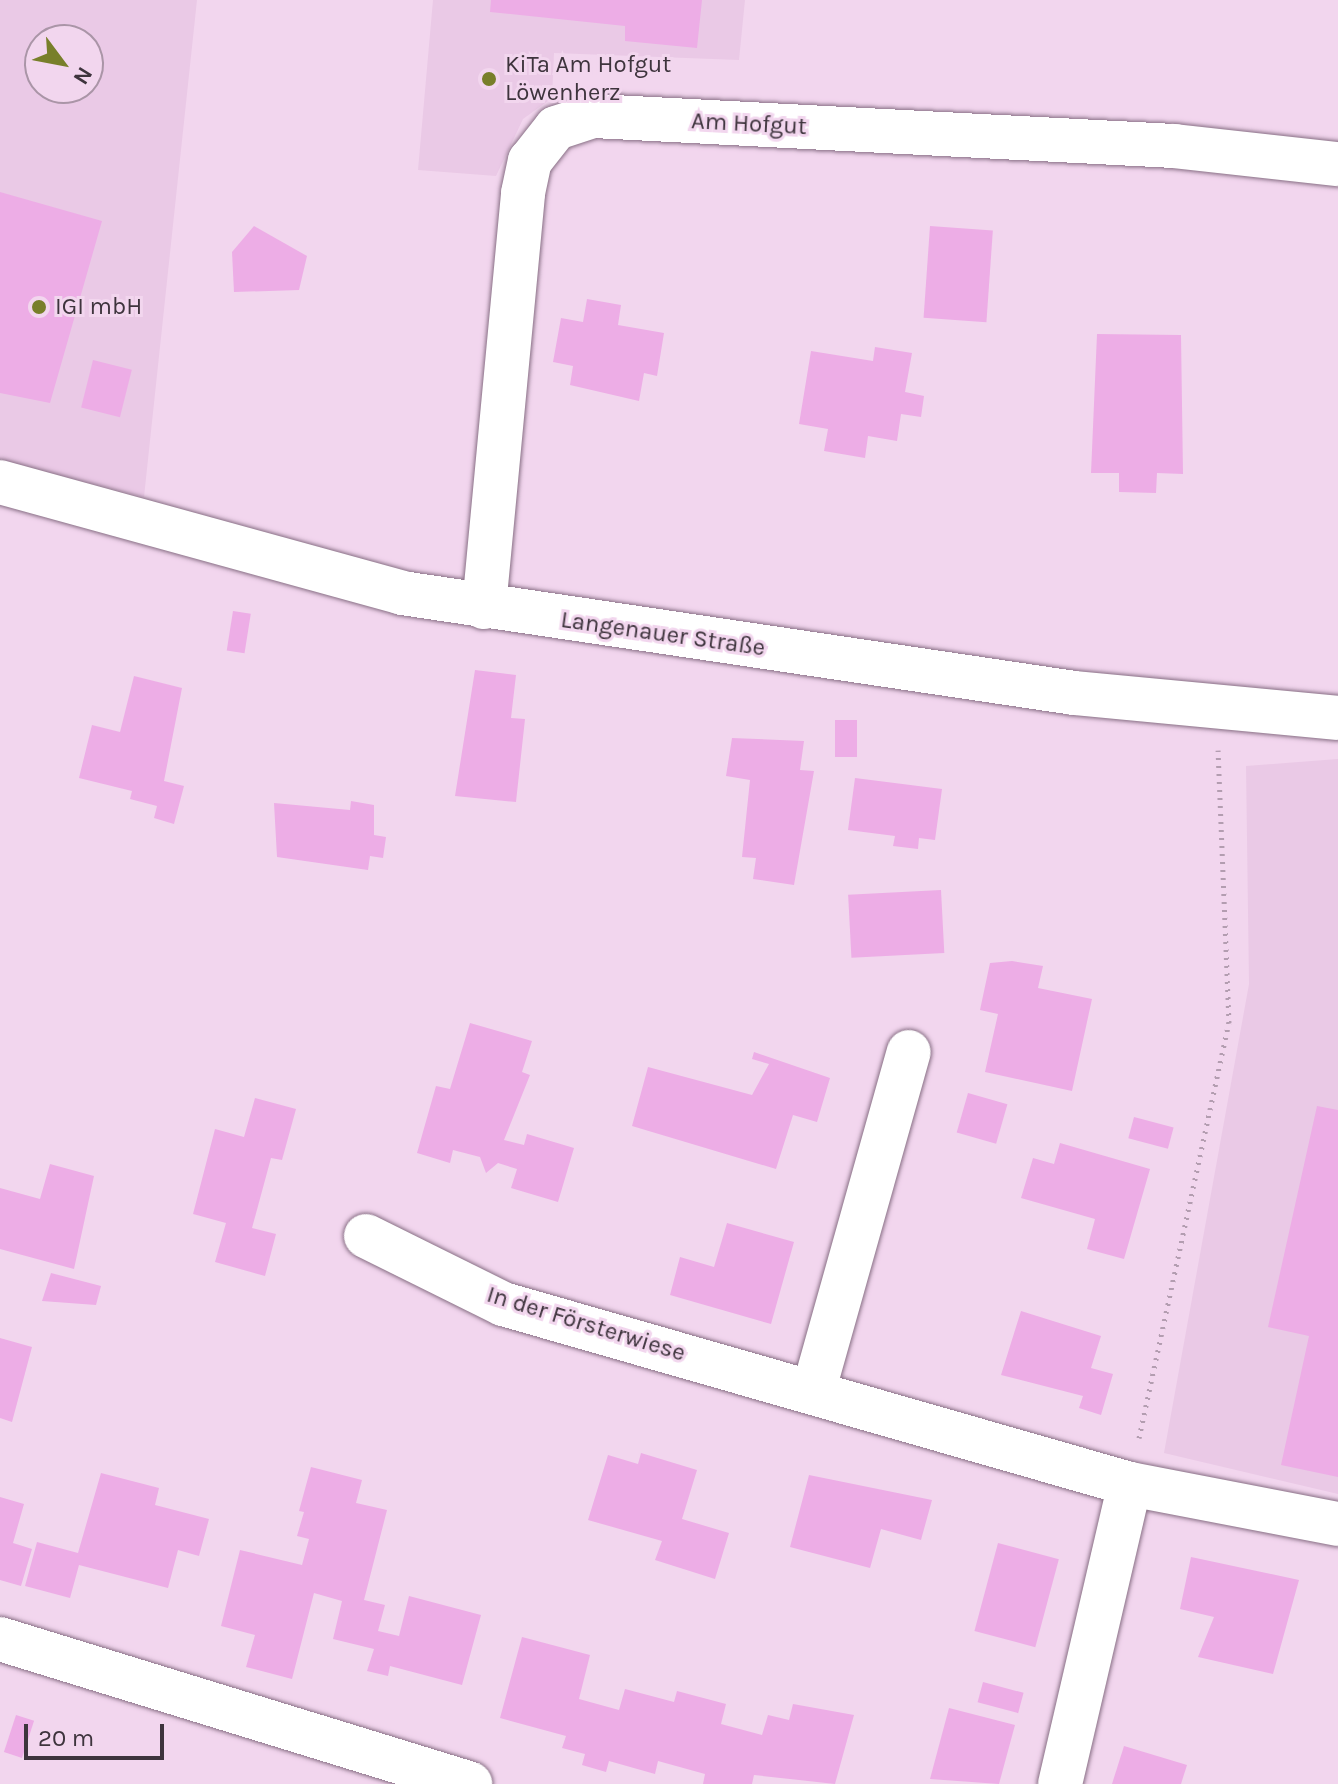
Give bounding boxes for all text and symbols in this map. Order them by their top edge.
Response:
north arrow [24,24,104,104]
place label: KiTa Am Hofgut Löwenherz [505,51,671,107]
text: N [67,62,98,89]
marker: KiTa Am Hofgut Löwenherz [480,70,498,88]
street label: Am Hofgut [690,107,808,141]
place label: IGI mbH [55,293,142,321]
marker: IGI mbH [30,298,48,316]
street label: Langenauer Straße [559,605,767,663]
street label: In der Försterwiese [483,1280,689,1368]
scale bar [28,1708,168,1758]
text: 20 m [38,1724,94,1752]

